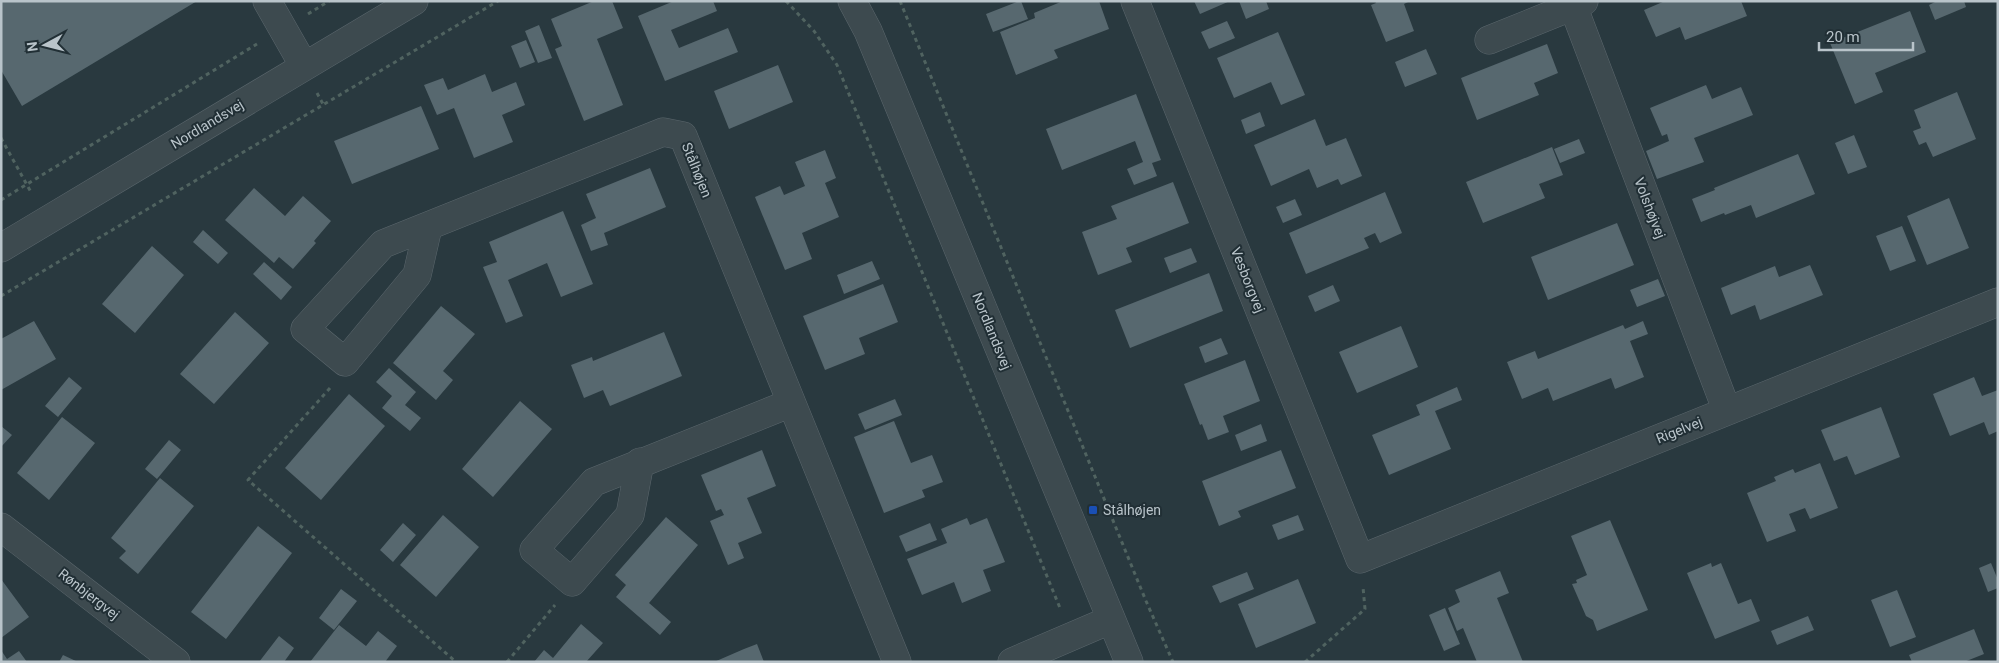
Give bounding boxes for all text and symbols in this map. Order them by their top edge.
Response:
north arrow [20,20,70,70]
scale bar [1819,20,1913,52]
text: 20 m [1826,28,1860,46]
text: N [24,41,41,52]
street label: Nordlandsvej [168,96,246,152]
street label: Stålhøjen [679,140,715,200]
street label: Volshøjvej [1631,175,1669,241]
street label: Vesborgvej [1228,245,1268,315]
street label: Nordlandsvej [969,290,1015,372]
street label: Rigelvej [1654,414,1704,446]
place label: Stålhøjen [1103,502,1161,518]
marker: Stålhøjen [1087,504,1099,516]
street label: Rønbjergvej [55,565,123,623]

